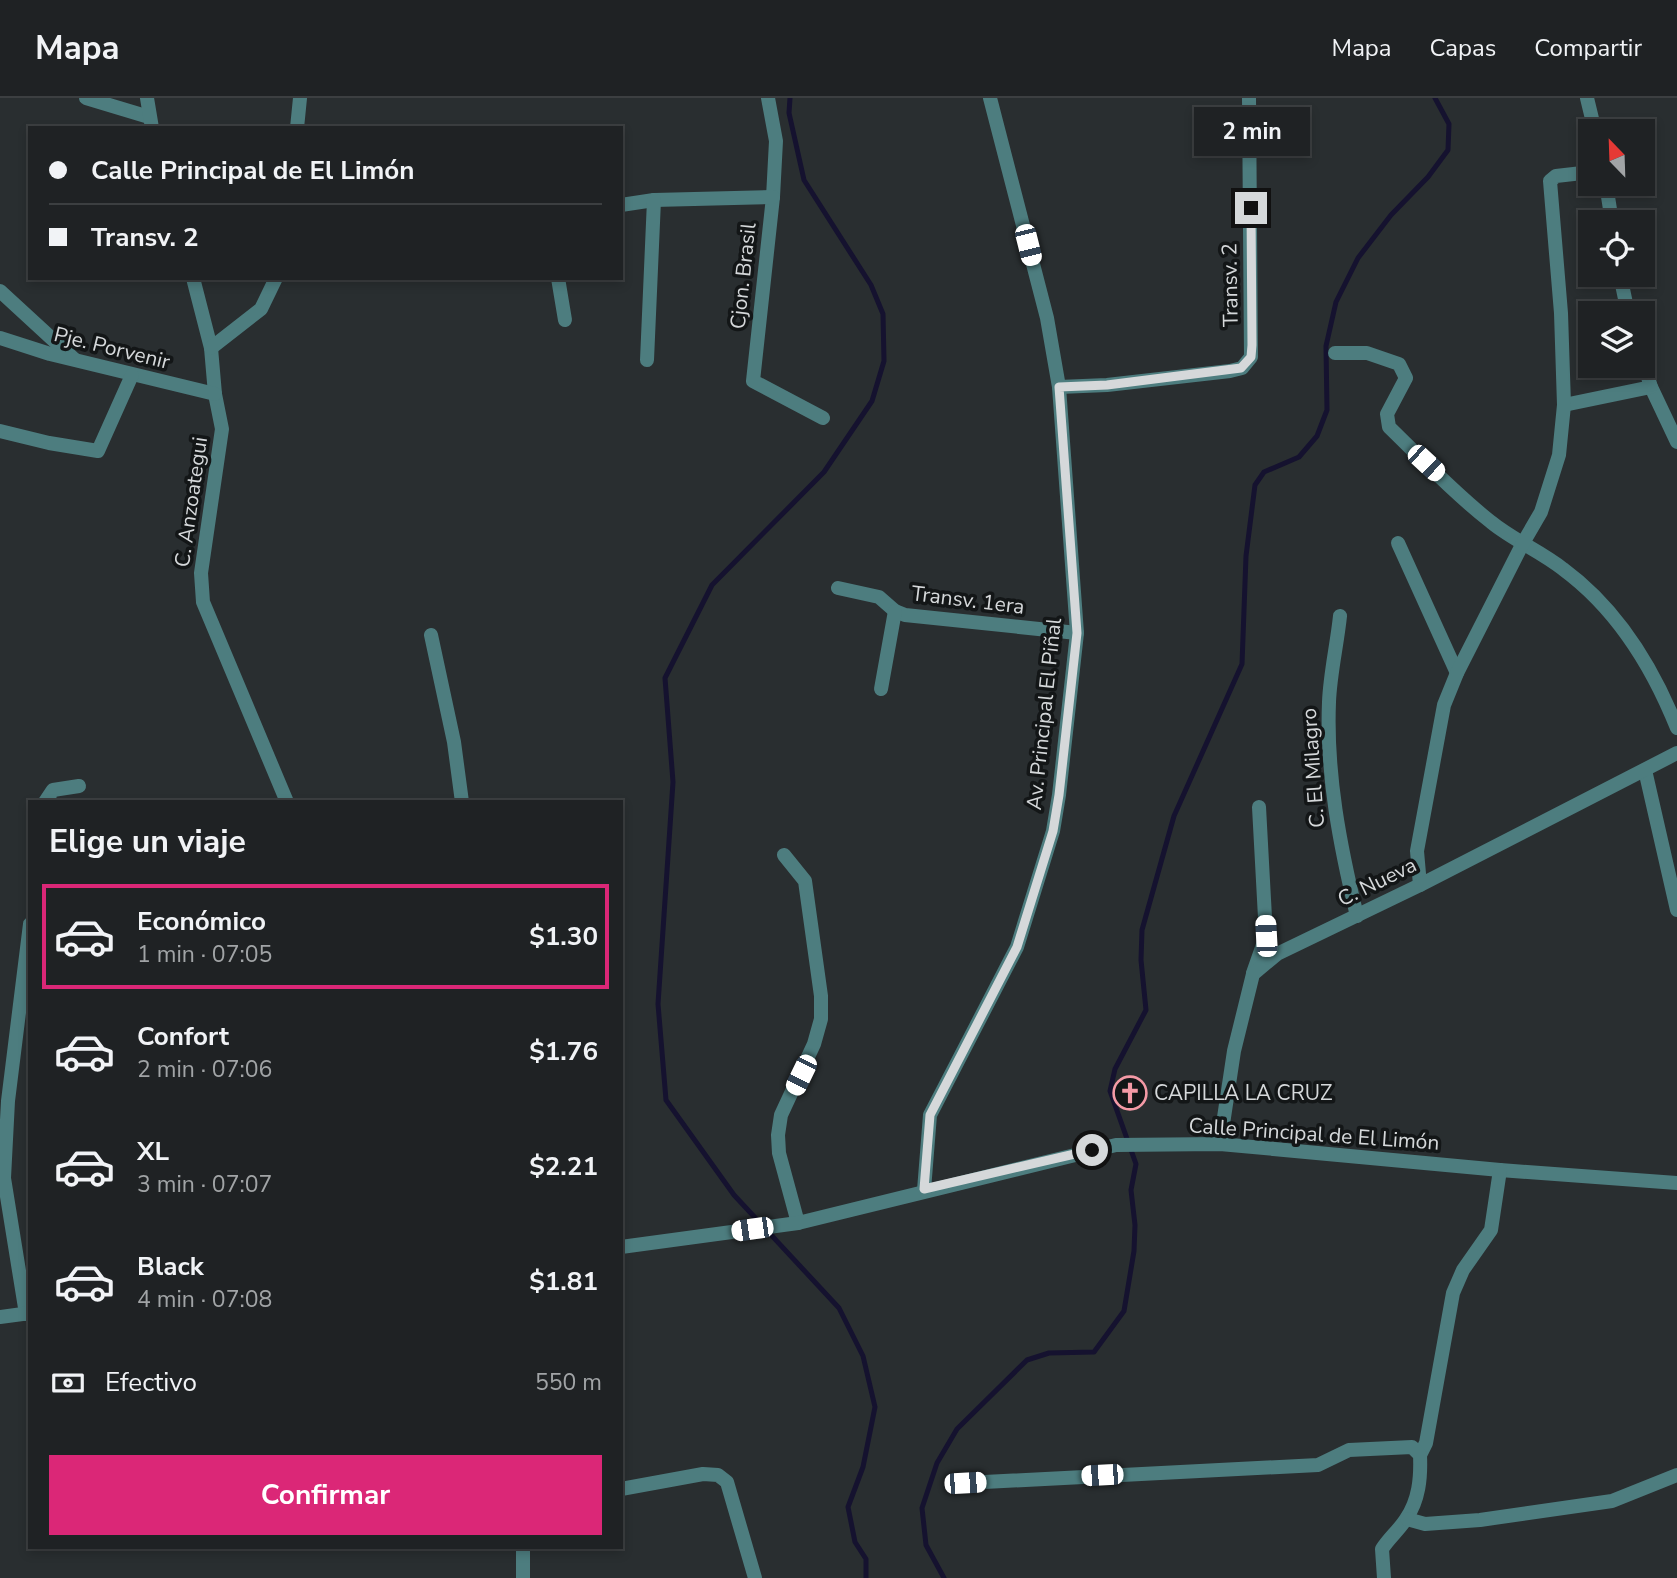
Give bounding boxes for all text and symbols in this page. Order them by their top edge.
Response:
text: Mapa [35,26,120,71]
text: Mapa [1332,32,1392,64]
text: Capas [1430,32,1496,64]
text: Compartir [1534,32,1642,64]
callout: 2 min [1193,106,1309,155]
text: 2 min [1222,116,1282,147]
north arrow [1578,119,1656,196]
map controls [1578,119,1655,378]
text: Calle Principal de El Limón [91,153,415,188]
route end [1235,192,1267,224]
button: locate [1578,210,1655,287]
text: Transv. 2 [91,220,199,255]
street label: Cjon. Brasil [723,221,763,331]
car [1013,222,1044,268]
street label: Transv. 2 [1215,243,1245,327]
button: layers [1578,301,1655,378]
street label: Pje. Porvenir [51,320,173,376]
street label: C. Anzoategui [168,435,214,569]
car [1404,441,1449,485]
street label: Transv. 1era [910,579,1026,621]
street label: Av. Principal El Piñal [1020,616,1068,811]
street label: C. El Milagro [1295,707,1331,829]
text: Elige un viaje [49,820,246,863]
street label: C. Nueva [1333,851,1421,913]
text: Económico [137,904,266,939]
icon: car [53,905,116,968]
car [1255,914,1278,958]
text: $1.30 [529,919,598,954]
text: 1 min · 07:05 [137,939,272,970]
text: Confort [137,1019,229,1054]
icon: car [53,1020,116,1083]
text: $1.76 [529,1034,598,1069]
car [783,1052,820,1098]
text: 2 min · 07:06 [137,1054,272,1085]
church icon: CAPILLA LA CRUZ [1111,1074,1149,1112]
place label: CAPILLA LA CRUZ [1154,1079,1332,1107]
street label: Calle Principal de El Limón [1188,1111,1440,1157]
text: XL [137,1134,169,1169]
route start [1076,1134,1108,1166]
icon: car [53,1135,116,1198]
text: $2.21 [529,1149,598,1184]
text: 3 min · 07:07 [137,1169,272,1200]
car [730,1216,775,1242]
text: Black [137,1249,204,1284]
icon: car [53,1250,116,1313]
text: $1.81 [529,1264,598,1299]
text: 4 min · 07:08 [137,1284,272,1315]
icon: cash [49,1364,87,1402]
text: Efectivo [105,1365,197,1400]
text: 550 m [535,1367,602,1398]
button: Confirmar [49,1455,602,1535]
car [1081,1463,1124,1487]
car [944,1471,987,1495]

